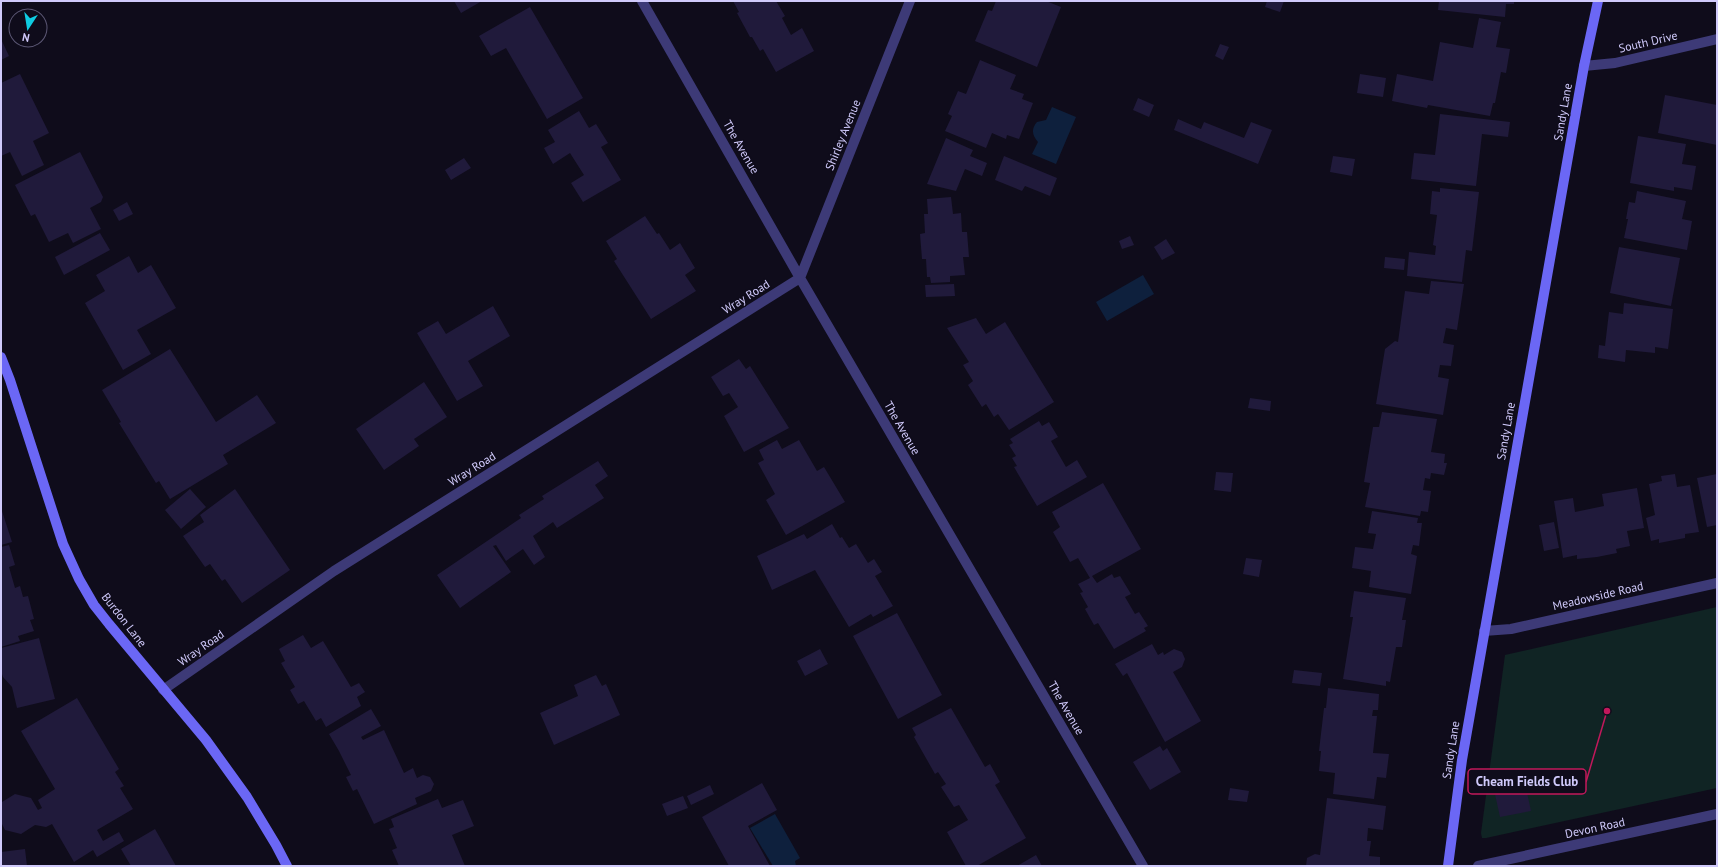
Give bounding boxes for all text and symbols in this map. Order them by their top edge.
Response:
north arrow [8,8,48,48]
street label: South Drive [1617,27,1679,56]
text: N [21,30,31,45]
street label: Sandy Lane [1550,82,1575,142]
street label: Shirley Avenue [822,97,864,172]
street label: The Avenue [720,117,763,176]
street label: Wray Road [719,276,772,317]
street label: The Avenue [881,398,924,457]
street label: Sandy Lane [1493,401,1518,461]
street label: Wray Road [445,448,498,489]
street label: Meadowside Road [1551,578,1645,613]
street label: Burdon Lane [99,590,150,650]
street label: Wray Road [175,626,227,669]
street label: The Avenue [1045,678,1088,737]
street label: Sandy Lane [1439,720,1462,780]
callout: Cheam Fields Club [1468,769,1586,794]
text: Cheam Fields Club [1476,773,1578,790]
street label: Devon Road [1564,814,1626,841]

